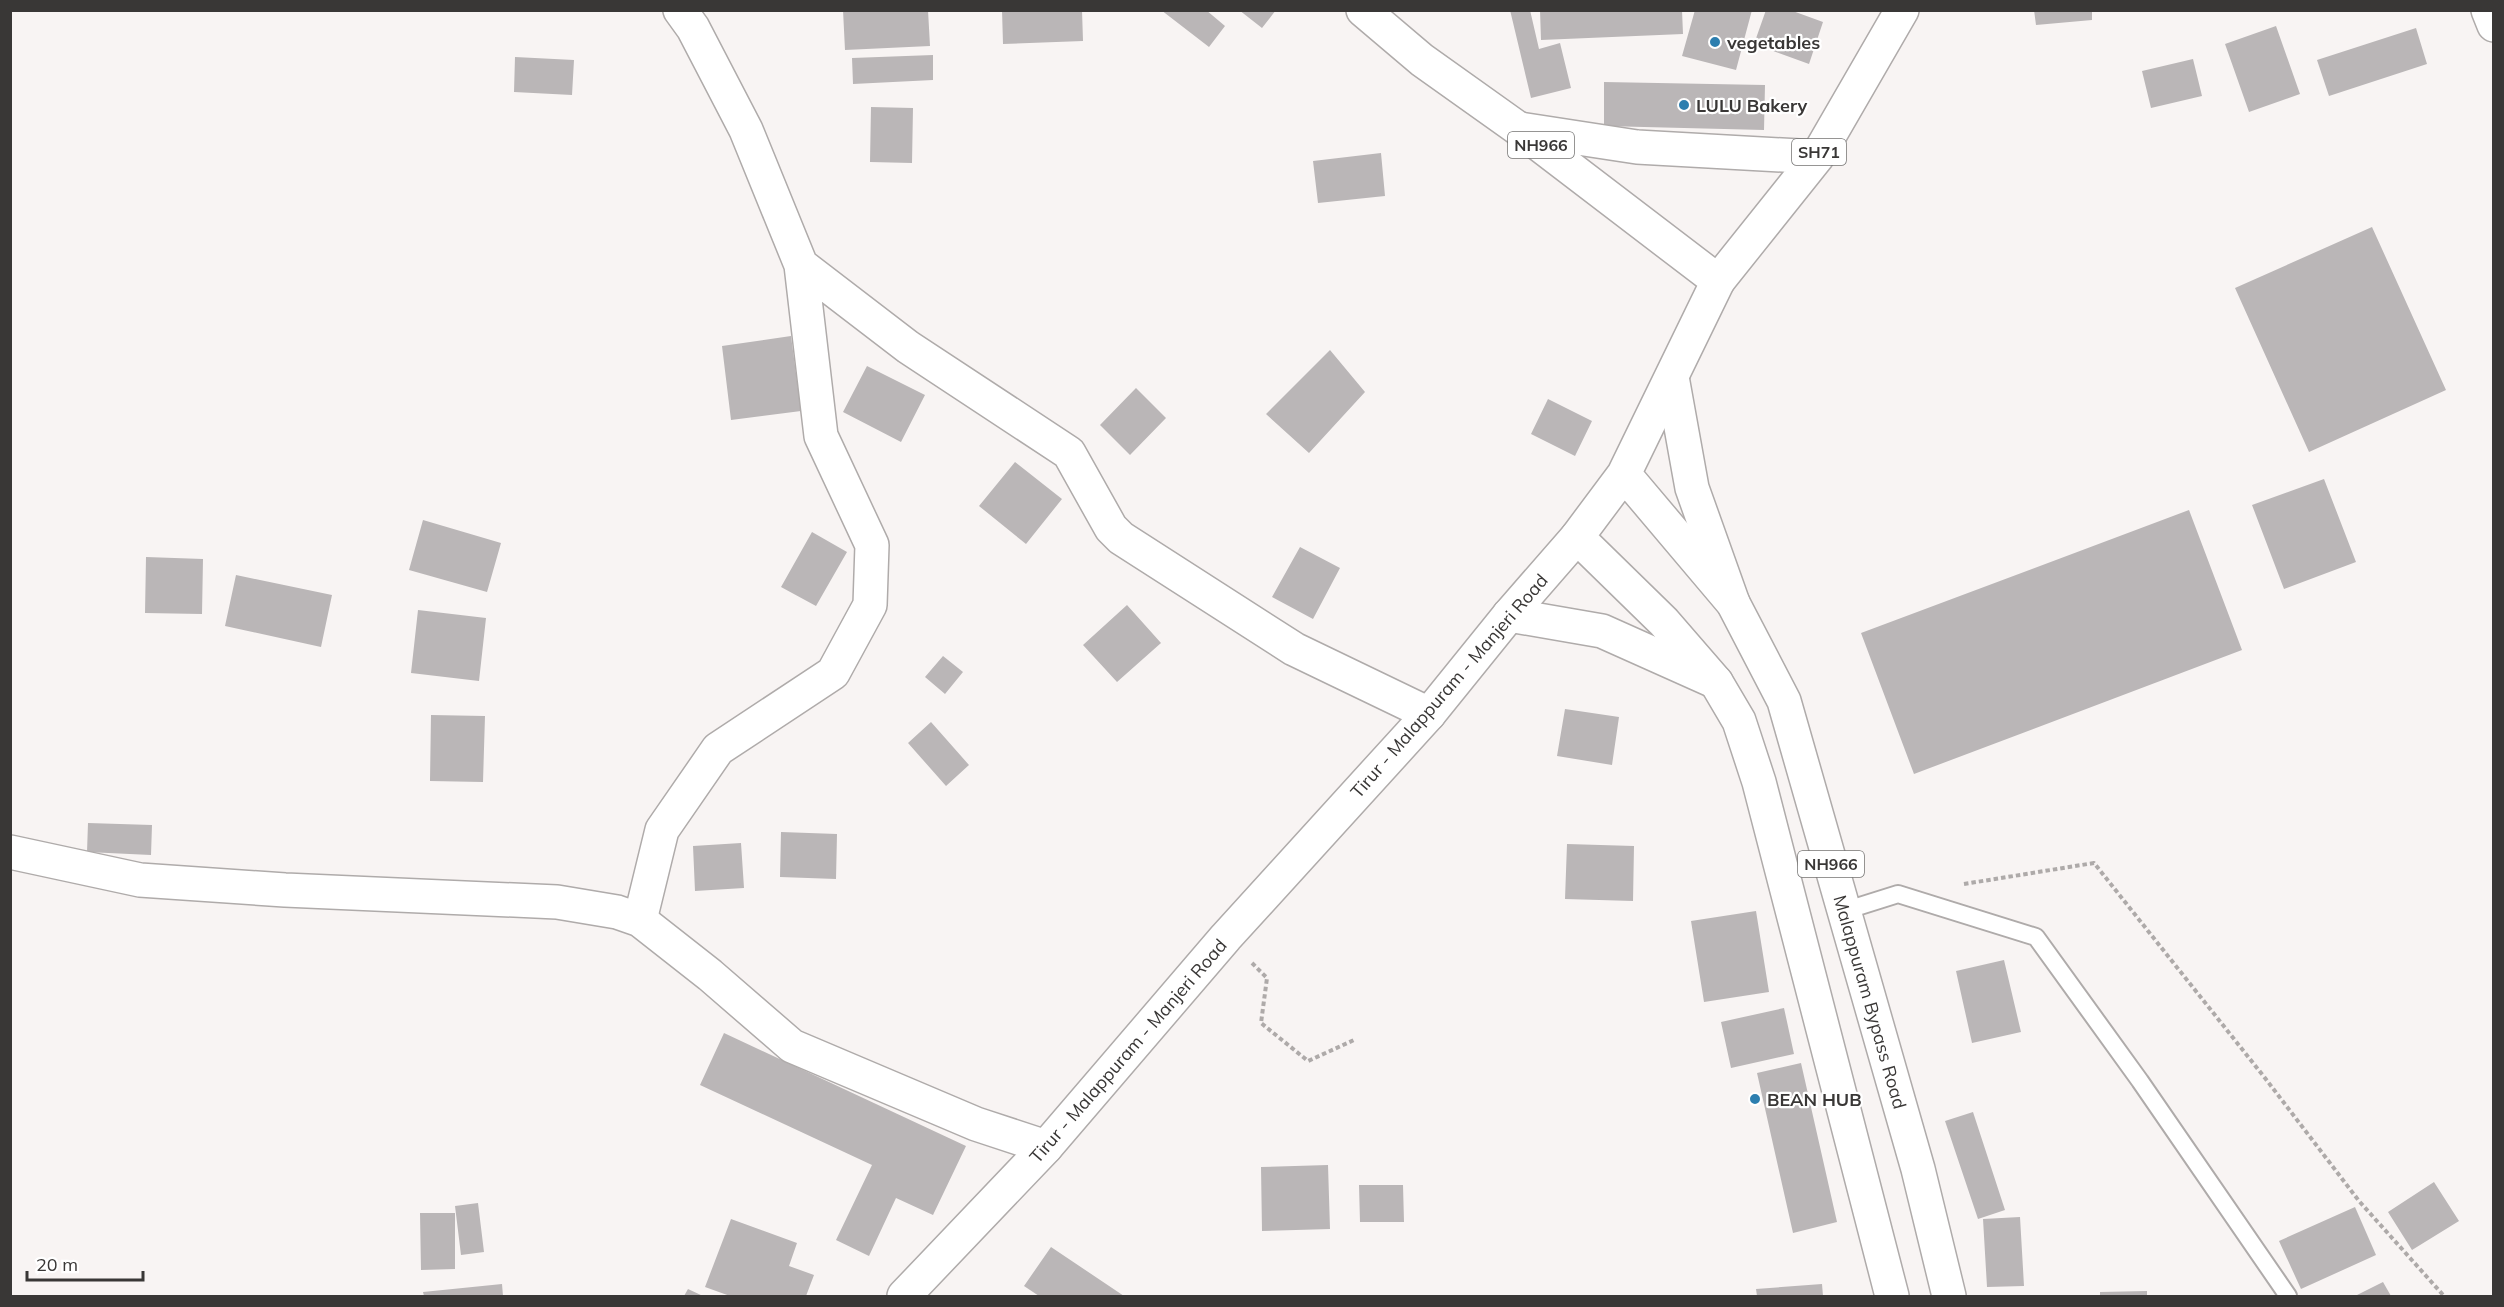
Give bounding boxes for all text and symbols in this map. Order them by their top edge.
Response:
place label: vegetables [1726,31,1820,54]
marker: vegetables [1708,35,1722,49]
place label: LULU Bakery [1696,94,1808,117]
marker: LULU Bakery [1677,98,1691,112]
road number: NH966 [1508,132,1574,158]
road number: SH71 [1792,139,1846,165]
street label: Tirur - Malappuram - Manjeri Road [1345,569,1553,803]
road number: NH966 [1798,851,1864,877]
street label: Malappuram Bypass Road [1828,893,1912,1111]
street label: Tirur - Malappuram - Manjeri Road [1024,934,1232,1168]
place label: BEAN HUB [1767,1088,1862,1111]
marker: BEAN HUB [1748,1092,1762,1106]
scale bar [27,1244,142,1282]
text: 20 m [36,1253,78,1276]

